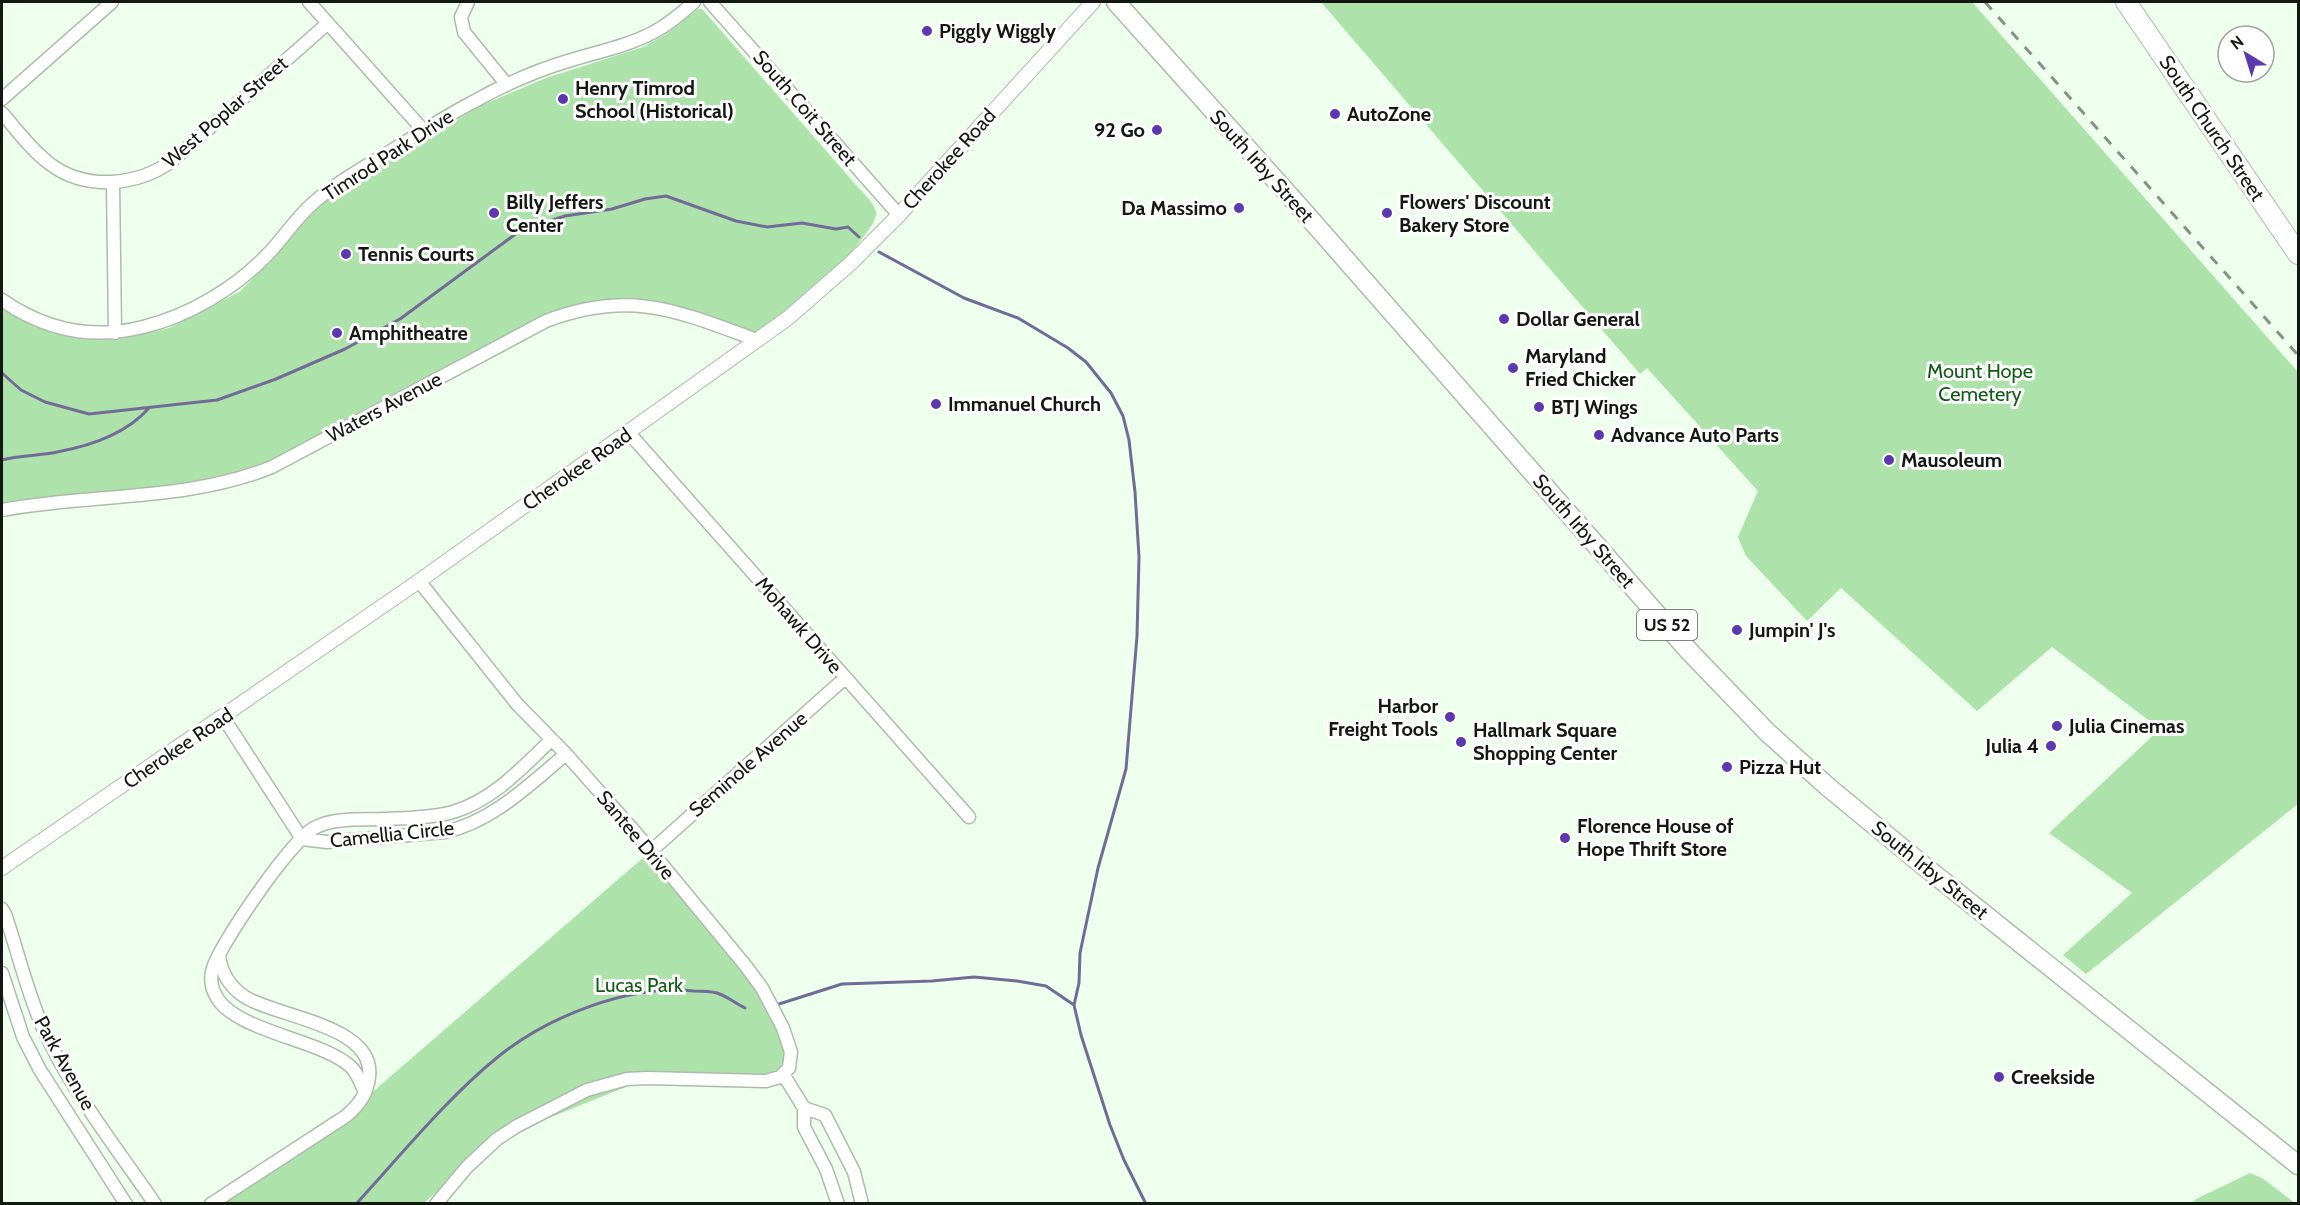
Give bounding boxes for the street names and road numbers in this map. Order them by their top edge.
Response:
street label: South Coit Street [748,45,862,171]
street label: West Poplar Street [158,51,293,173]
street label: South Church Street [2154,51,2270,206]
street label: Timrod Park Drive [318,104,458,206]
street label: Cherokee Road [897,104,1001,214]
street label: South Irby Street [1205,105,1319,227]
street label: Waters Avenue [322,367,446,447]
street label: Cherokee Road [518,423,636,515]
street label: South Irby Street [1528,469,1640,593]
street label: Mohawk Drive [751,572,847,678]
road number: US 52 [1637,610,1697,640]
street label: Cherokee Road [119,702,237,794]
street label: Seminole Avenue [684,706,812,822]
street label: Santee Drive [592,786,680,884]
street label: Camellia Circle [329,816,455,852]
street label: South Irby Street [1867,816,1993,925]
street label: Park Avenue [29,1012,101,1114]

